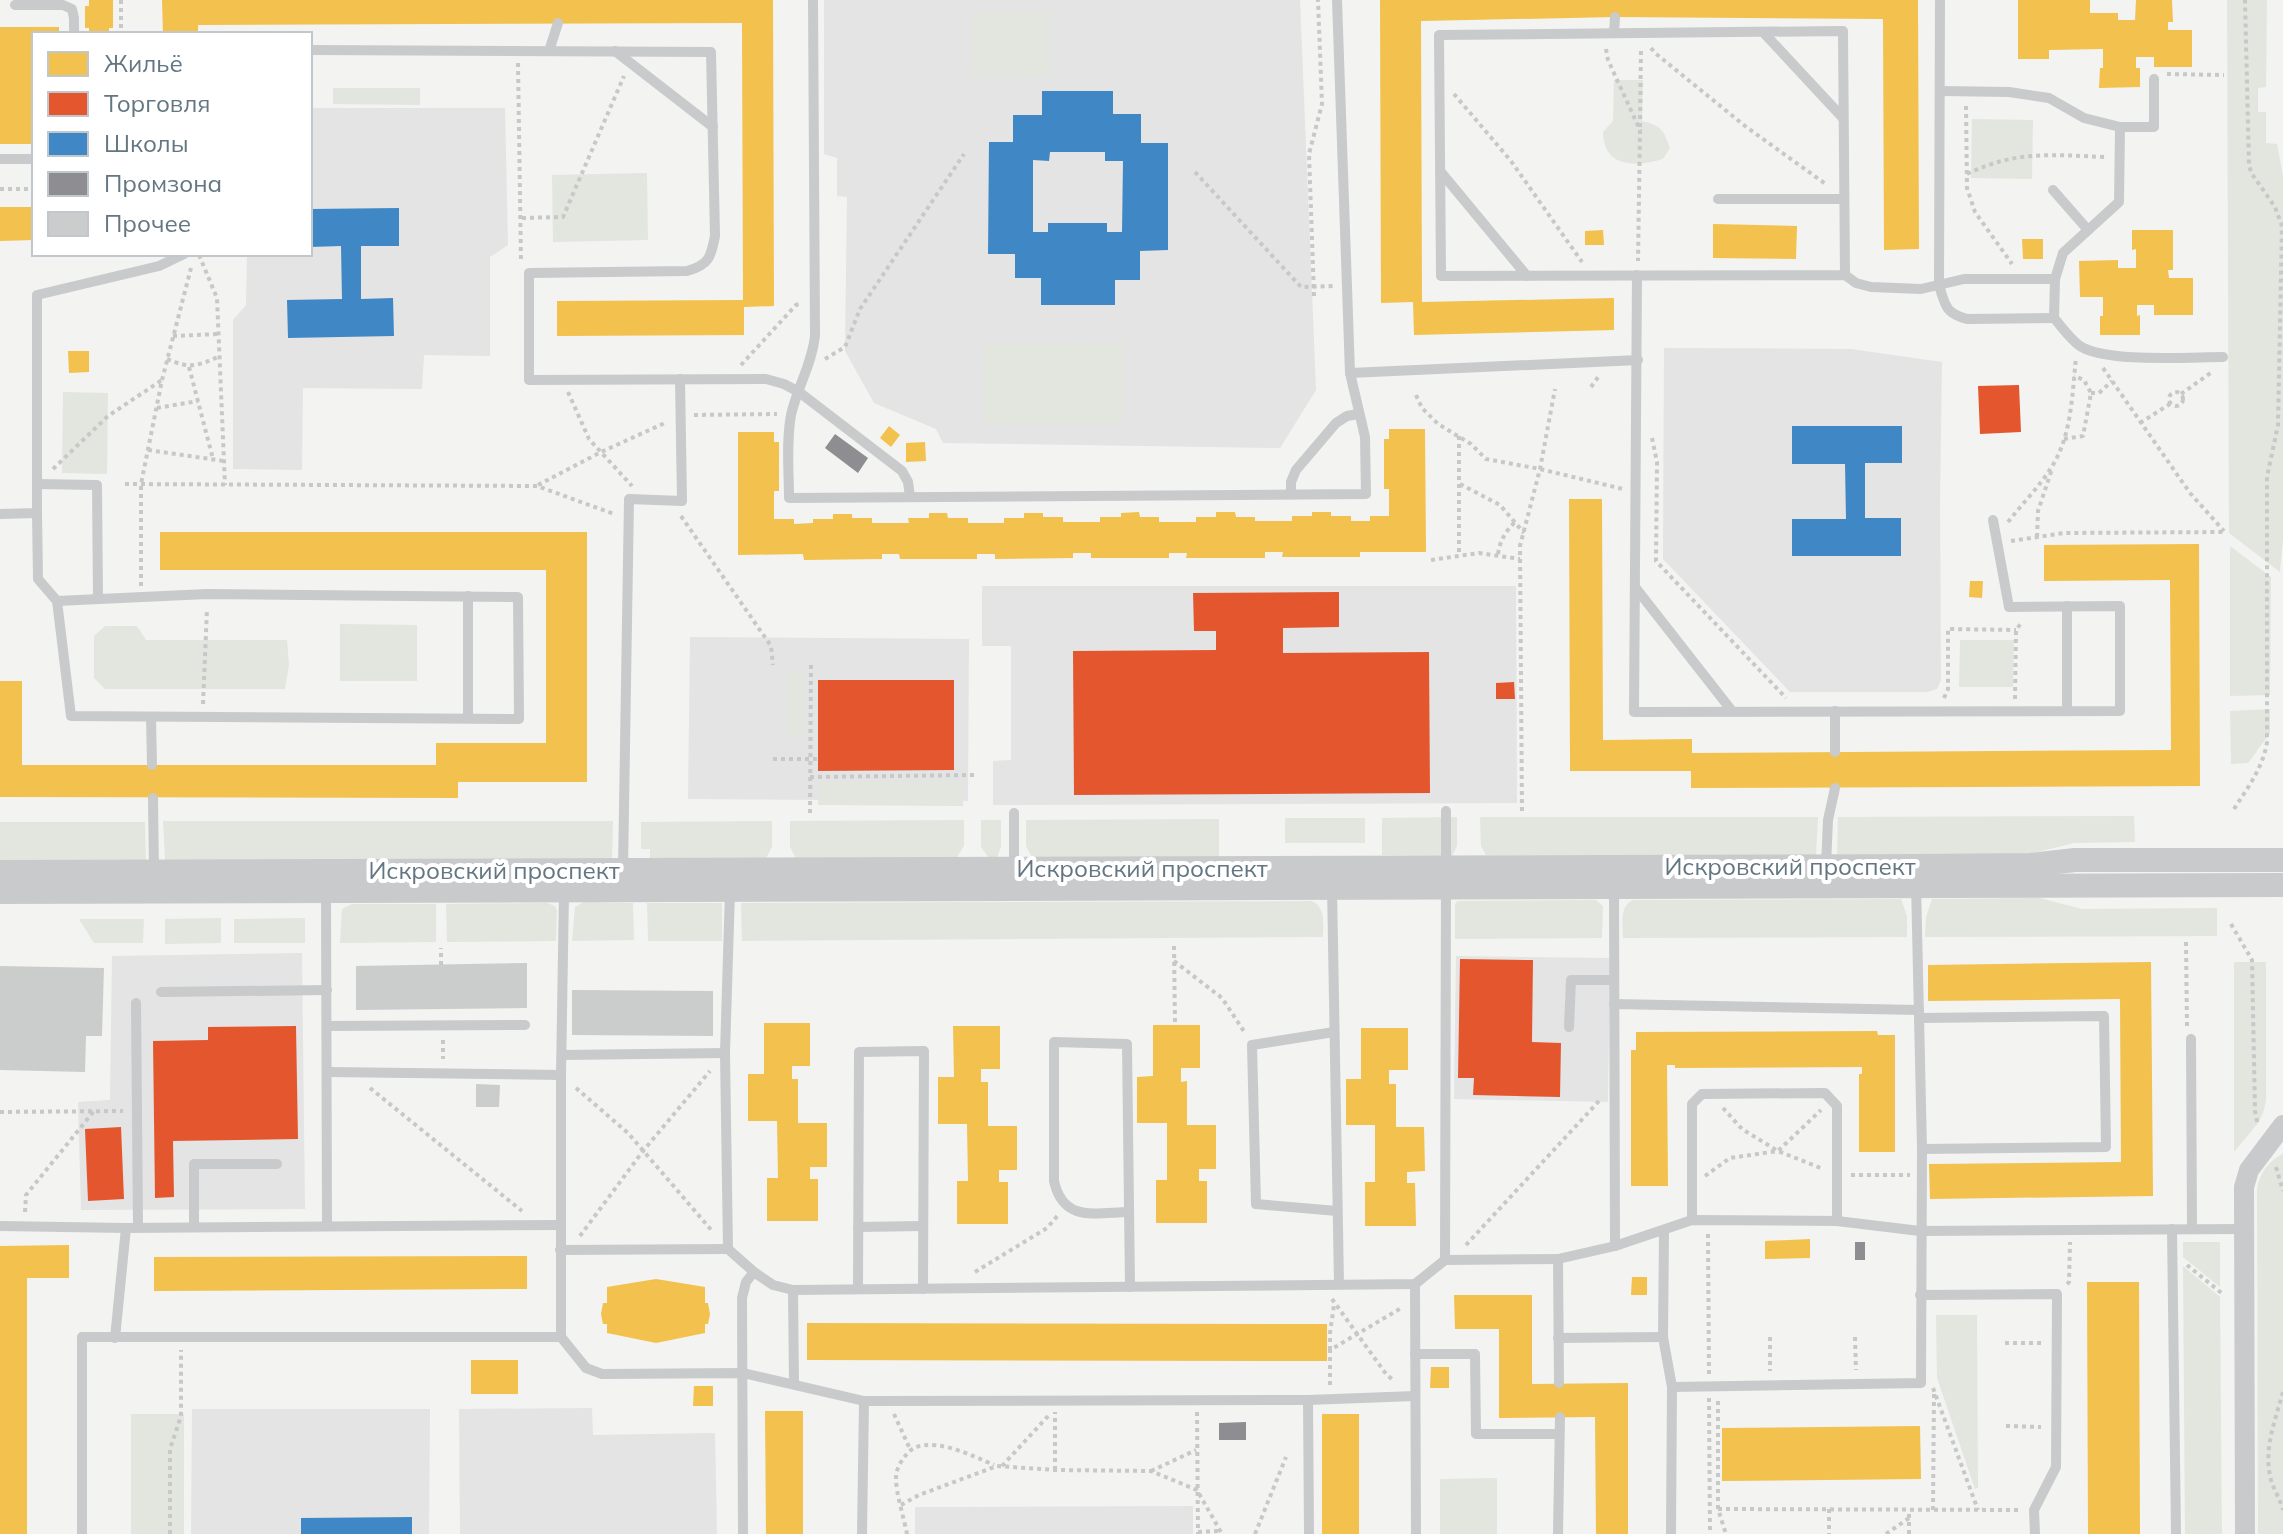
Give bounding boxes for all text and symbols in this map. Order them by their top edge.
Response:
legend [32,32,312,256]
text: Жильё [104,48,183,78]
text: Торговля [104,88,211,118]
text: Школы [104,128,189,158]
text: Промзона [104,168,222,198]
text: Прочее [104,208,191,238]
street label: Искровский проспект [1664,851,1916,881]
street label: Искровский проспект [1016,853,1268,883]
street label: Искровский проспект [368,855,620,885]

